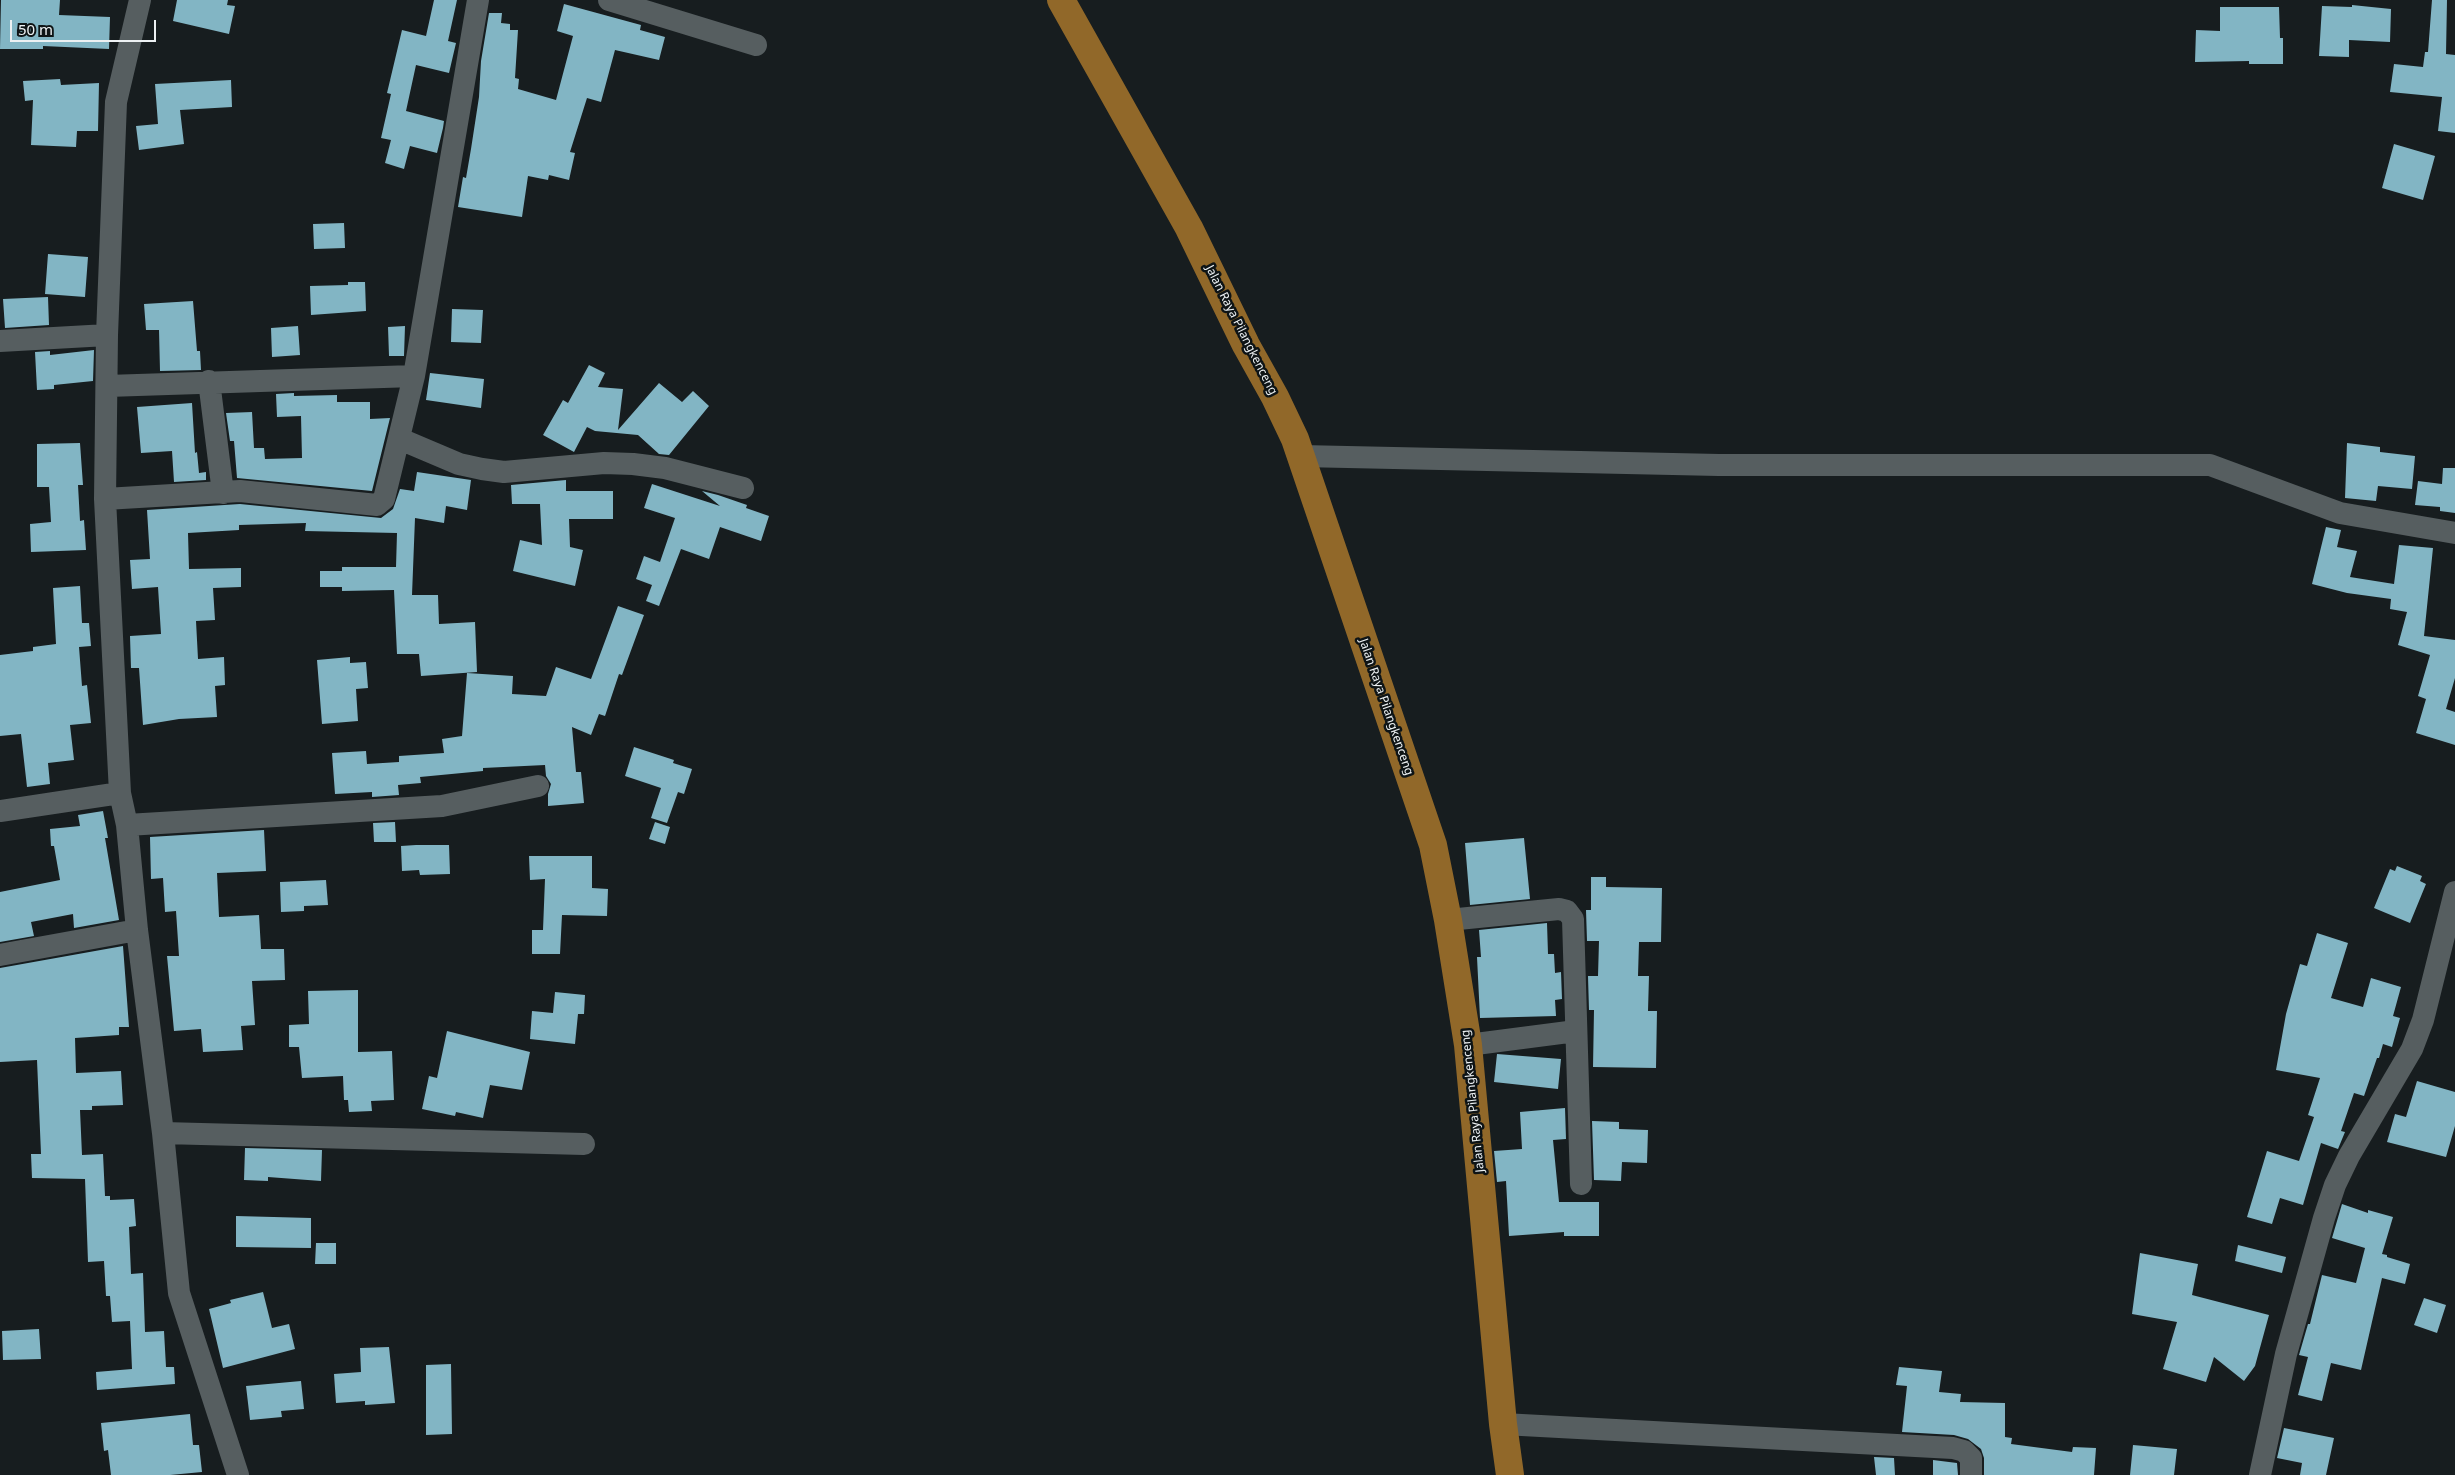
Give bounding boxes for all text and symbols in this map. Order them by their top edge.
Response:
scale bar [12,10,159,42]
text: 50 m [18,19,53,39]
street label: Jalan Raya Pilangkenceng [1202,263,1280,397]
street label: Jalan Raya Pilangkenceng [1356,637,1416,777]
street label: Jalan Raya Pilangkenceng [1458,1029,1488,1173]

